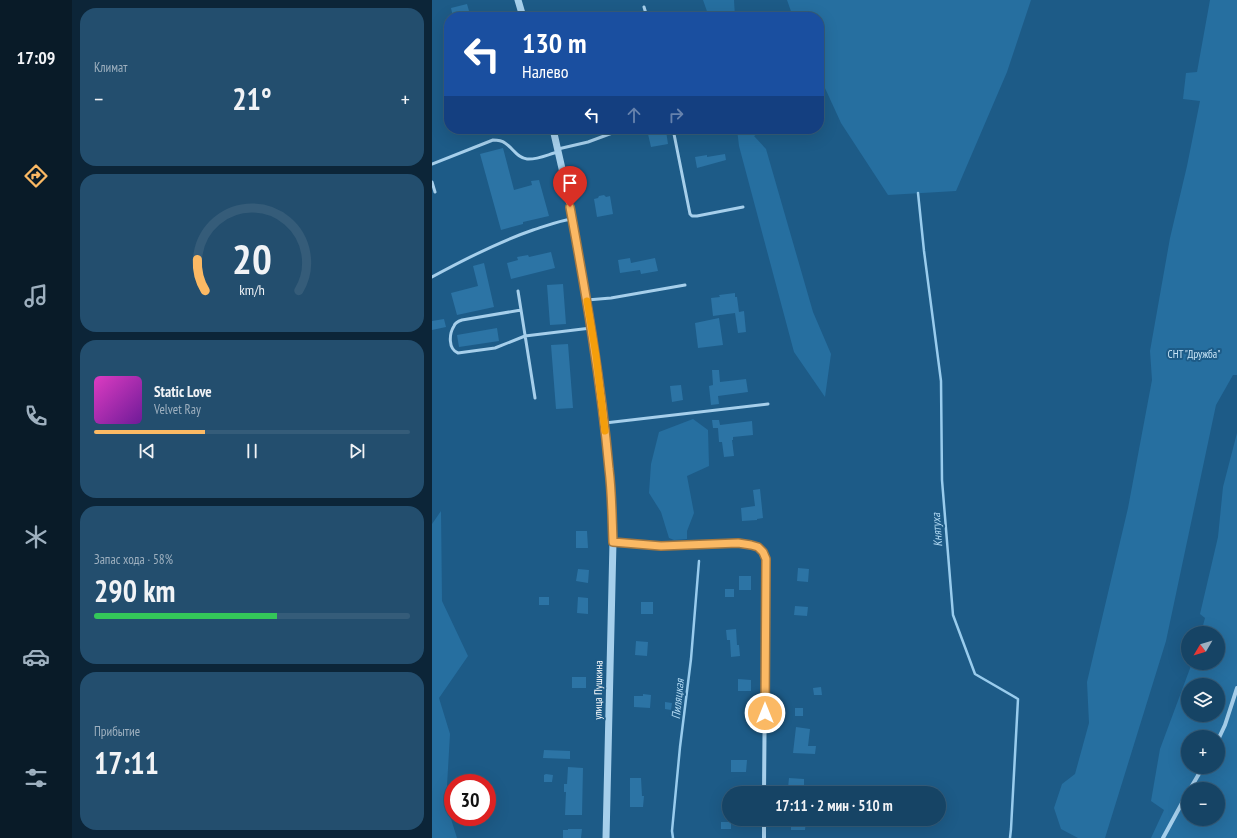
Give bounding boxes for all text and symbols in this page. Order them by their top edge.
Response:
text: 130 m [522,24,586,61]
icon: left [456,28,508,80]
text: 17:09 [17,46,55,69]
text: Климат [94,59,127,76]
text: Налево [522,60,569,83]
text: 21° [232,79,272,118]
text: − [94,85,103,113]
text: + [401,85,410,113]
icon: left [581,104,603,126]
icon: ahead [623,104,645,126]
icon: right [665,104,687,126]
icon: directions [22,162,50,190]
pin [553,166,587,207]
icon: arrive [559,172,581,194]
text: 20 [232,232,272,285]
text: km/h [239,280,265,299]
icon: music [22,282,50,310]
park label: СНТ "Дружба" [1168,347,1220,361]
text: Static Love [154,382,212,401]
text: Velvet Ray [154,401,201,418]
icon: phone [22,402,50,430]
icon: previous [136,440,158,462]
icon: pause [241,440,263,462]
icon: next [346,440,368,462]
water label: Княтуха [928,511,945,547]
icon: climate [22,523,50,551]
text: Запас хода · 58% [94,551,173,568]
text: 290 km [94,571,175,610]
north arrow [1181,626,1225,670]
map controls [1181,626,1225,826]
icon: car [22,643,50,671]
street label: улица Пушкина [590,660,606,720]
water label: Пиляцкая [668,677,687,720]
button: layers [1181,678,1225,722]
position arrow [744,692,786,734]
text: Прибытие [94,723,140,740]
button: + [1181,730,1225,774]
text: 17:11 [94,743,159,782]
icon: filters [22,764,50,792]
speed limit sign: 30 [444,774,496,826]
button: − [1181,782,1225,826]
text: 17:11 · 2 мин · 510 m [775,796,893,815]

